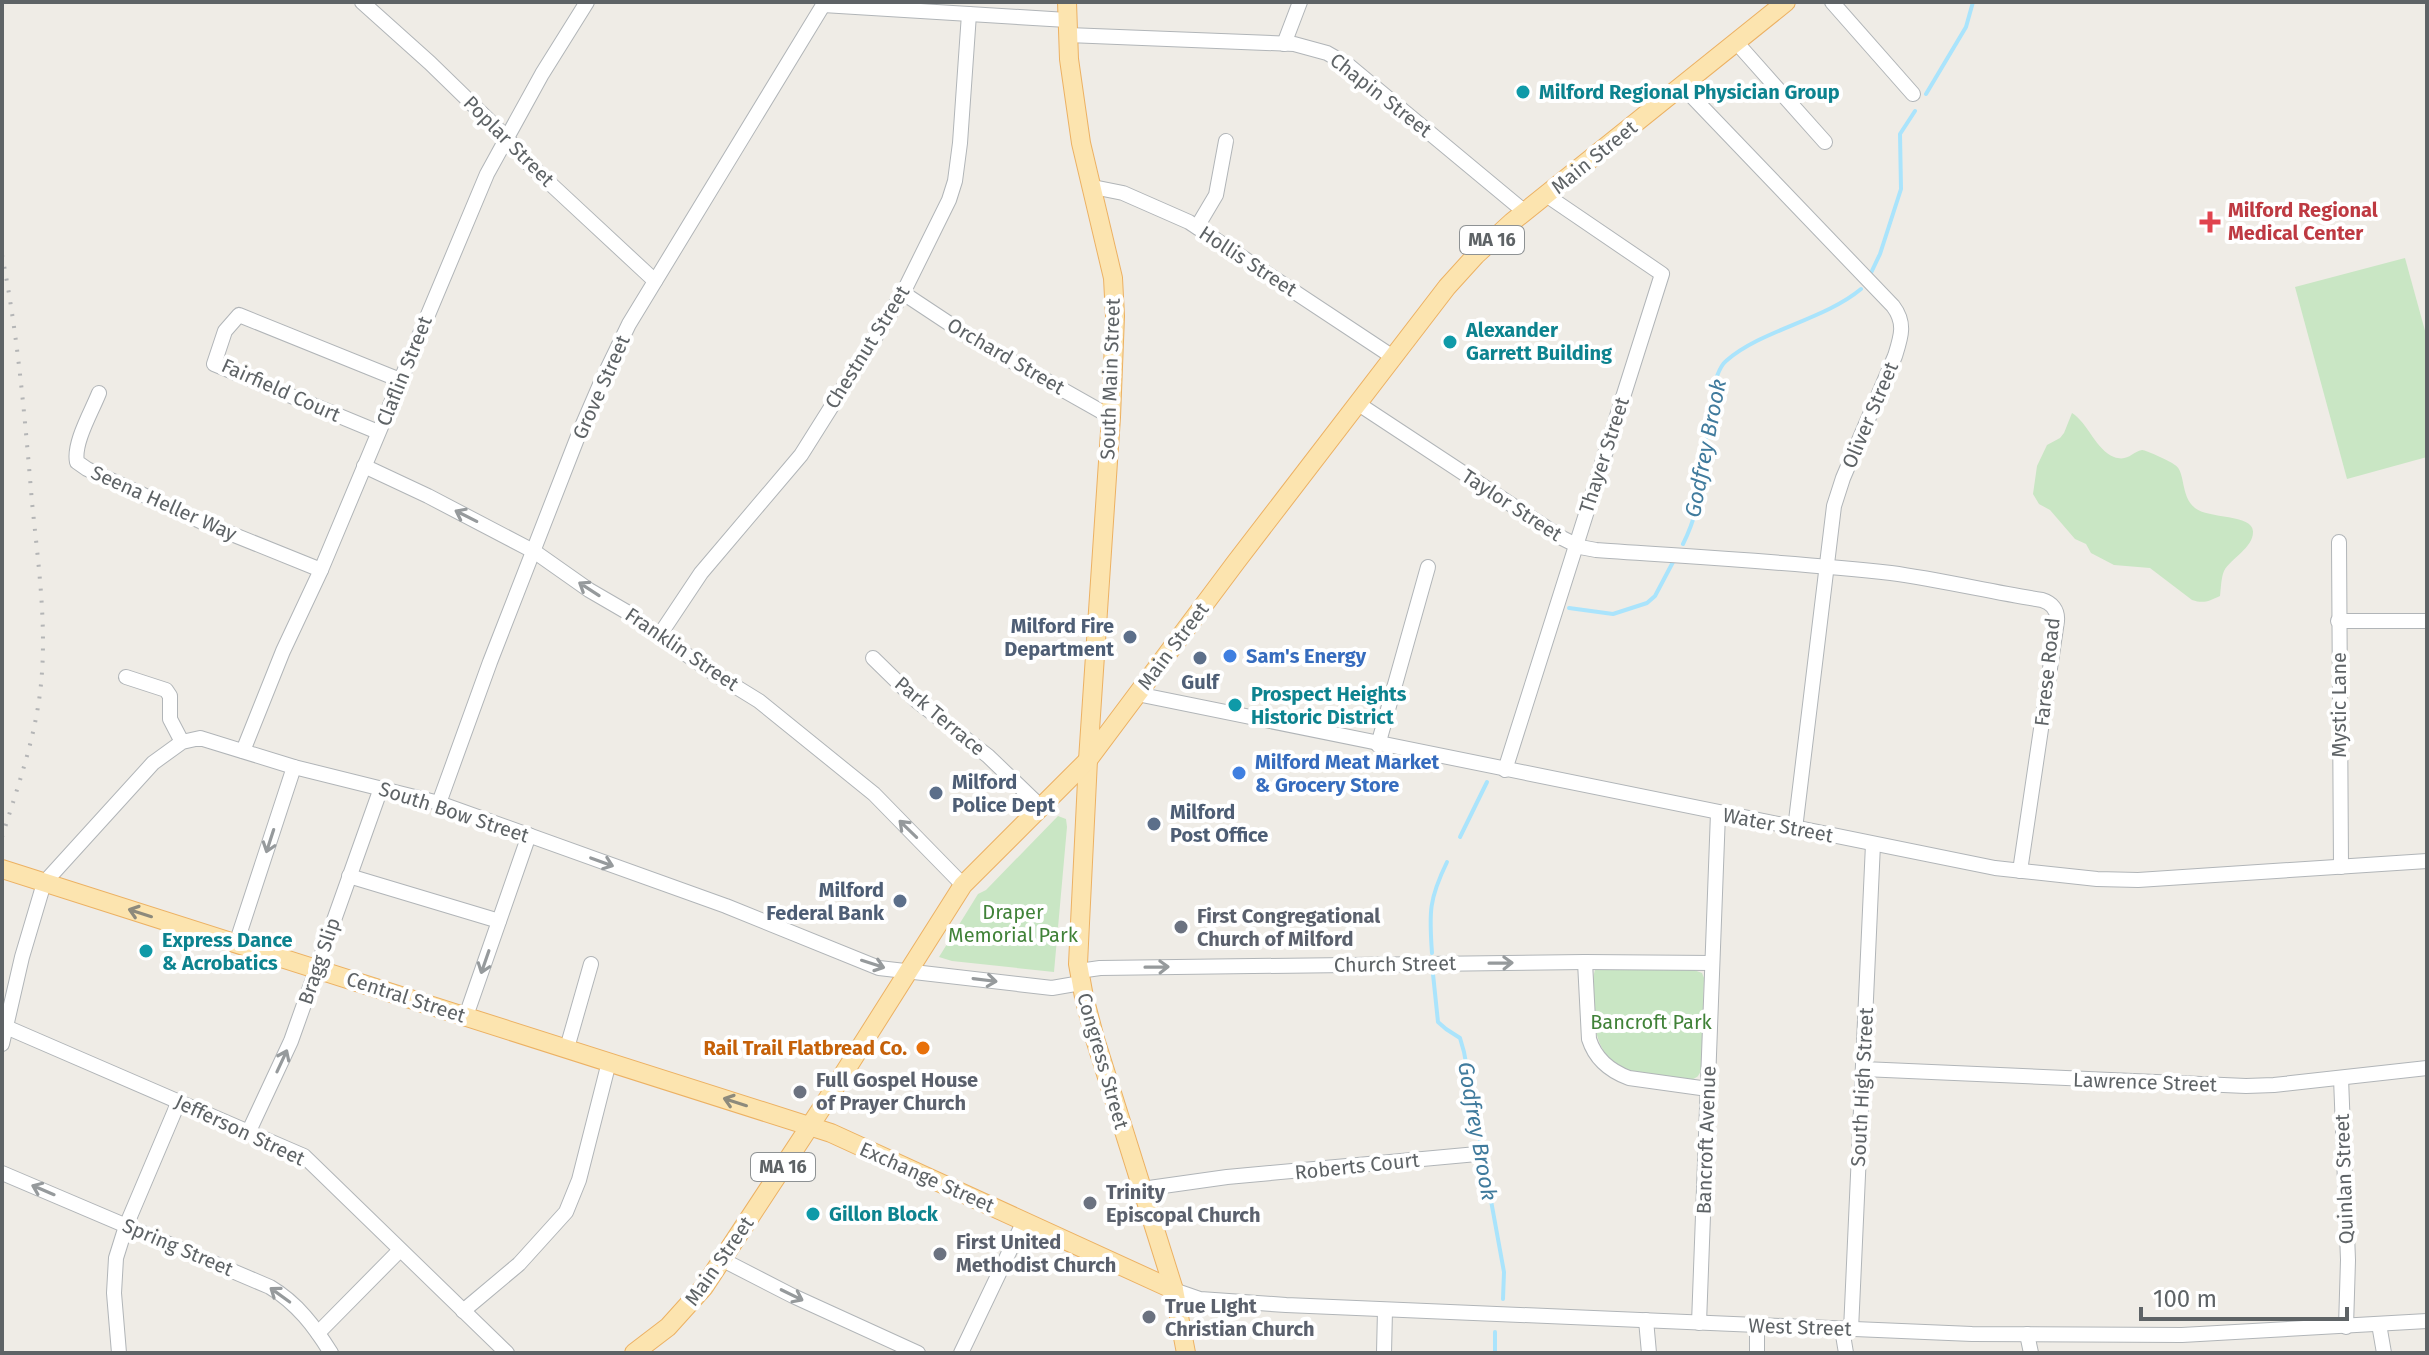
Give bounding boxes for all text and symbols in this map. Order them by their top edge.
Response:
street label: Chapin Street [1325,48,1437,143]
place label: Milford Regional Physician Group [1539,80,1840,104]
marker: Milford Regional Physician Group [1514,83,1532,101]
street label: Poplar Street [459,91,560,192]
street label: Main Street [1546,115,1642,199]
place label: Milford Regional Medical Center [2228,198,2378,245]
marker: Milford Regional Medical Center [2199,211,2221,233]
street label: Hollis Street [1195,221,1302,302]
road number: MA 16 [1460,226,1524,254]
street label: Chestnut Street [820,280,915,413]
street label: South Main Street [1095,297,1125,460]
street label: Claflin Street [371,312,437,429]
street label: Orchard Street [943,313,1070,400]
place label: Alexander Garrett Building [1465,318,1613,365]
street label: Grove Street [567,330,635,443]
marker: Alexander Garrett Building [1441,333,1459,351]
street label: Fairfield Court [218,353,345,427]
street label: Oliver Street [1837,357,1903,472]
water label: Godfrey Brook [1679,377,1732,520]
street label: Thayer Street [1574,393,1634,516]
street label: Seena Heller Way [87,460,241,546]
street label: Taylor Street [1457,464,1567,547]
one-way arrow [454,507,478,523]
one-way arrow [579,581,601,598]
street label: Main Street [1132,597,1214,695]
street label: Franklin Street [621,602,744,696]
place label: Milford Fire Department [1004,614,1114,661]
street label: Farese Road [2029,616,2065,728]
marker: Milford Fire Department [1121,628,1139,646]
place label: Sam's Energy [1246,644,1367,668]
marker: Sam's Energy [1221,647,1239,665]
marker: Gulf [1191,649,1209,667]
street label: Mystic Lane [2327,652,2351,758]
place label: Gulf [1181,670,1221,694]
street label: Park Terrace [890,671,990,761]
place label: Prospect Heights Historic District [1251,682,1407,729]
marker: Prospect Heights Historic District [1226,696,1244,714]
place label: Milford Meat Market & Grocery Store [1255,750,1440,797]
marker: Milford Meat Market & Grocery Store [1230,764,1248,782]
place label: Milford Police Dept [952,770,1056,817]
street label: South Bow Street [376,776,533,848]
marker: Milford Police Dept [927,784,945,802]
place label: Milford Post Office [1170,800,1268,847]
street label: Water Street [1721,803,1836,848]
marker: Milford Post Office [1145,815,1163,833]
one-way arrow [899,820,918,839]
one-way arrow [261,828,276,853]
one-way arrow [590,856,614,870]
place label: Milford Federal Bank [766,878,885,925]
marker: Milford Federal Bank [891,892,909,910]
park label: Draper Memorial Park [948,900,1079,947]
place label: First Congregational Church of Milford [1197,904,1380,951]
one-way arrow [128,905,154,920]
street label: Bragg Slip [293,914,345,1008]
marker: First Congregational Church of Milford [1172,918,1190,936]
place label: Express Dance & Acrobatics [162,928,293,975]
marker: Express Dance & Acrobatics [137,942,155,960]
one-way arrow [477,949,491,974]
street label: Church Street [1334,951,1457,977]
one-way arrow [1487,955,1514,971]
one-way arrow [859,957,885,972]
one-way arrow [1143,959,1170,975]
street label: Central Street [343,966,469,1028]
one-way arrow [971,972,997,987]
street label: Congress Street [1072,990,1134,1133]
street label: South High Street [1846,1006,1878,1167]
park label: Bancroft Park [1590,1010,1713,1034]
place label: Rail Trail Flatbread Co. [703,1036,907,1060]
marker: Rail Trail Flatbread Co. [914,1039,932,1057]
one-way arrow [275,1049,290,1073]
water label: Godfrey Brook [1452,1060,1503,1203]
street label: Bancroft Avenue [1691,1065,1721,1215]
street label: Lawrence Street [2073,1067,2218,1097]
place label: Full Gospel House of Prayer Church [816,1068,978,1115]
marker: Full Gospel House of Prayer Church [791,1083,809,1101]
street label: Jefferson Street [171,1089,310,1171]
one-way arrow [723,1094,749,1109]
street label: Quinlan Street [2330,1112,2358,1245]
street label: Exchange Street [856,1137,999,1218]
street label: Roberts Court [1294,1147,1421,1184]
road number: MA 16 [751,1153,815,1181]
place label: Trinity Episcopal Church [1106,1180,1260,1227]
one-way arrow [31,1182,56,1197]
marker: Trinity Episcopal Church [1081,1194,1099,1212]
place label: Gillon Block [829,1202,939,1226]
marker: Gillon Block [804,1205,822,1223]
street label: Main Street [680,1211,759,1310]
street label: Spring Street [119,1213,238,1281]
place label: First United Methodist Church [956,1230,1116,1277]
marker: First United Methodist Church [931,1245,949,1263]
scale bar [2141,1271,2347,1321]
text: 100 m [2153,1285,2217,1313]
one-way arrow [270,1286,291,1303]
one-way arrow [779,1288,803,1304]
place label: True LIght Christian Church [1165,1294,1315,1341]
marker: True LIght Christian Church [1140,1308,1158,1326]
street label: West Street [1748,1313,1853,1341]

